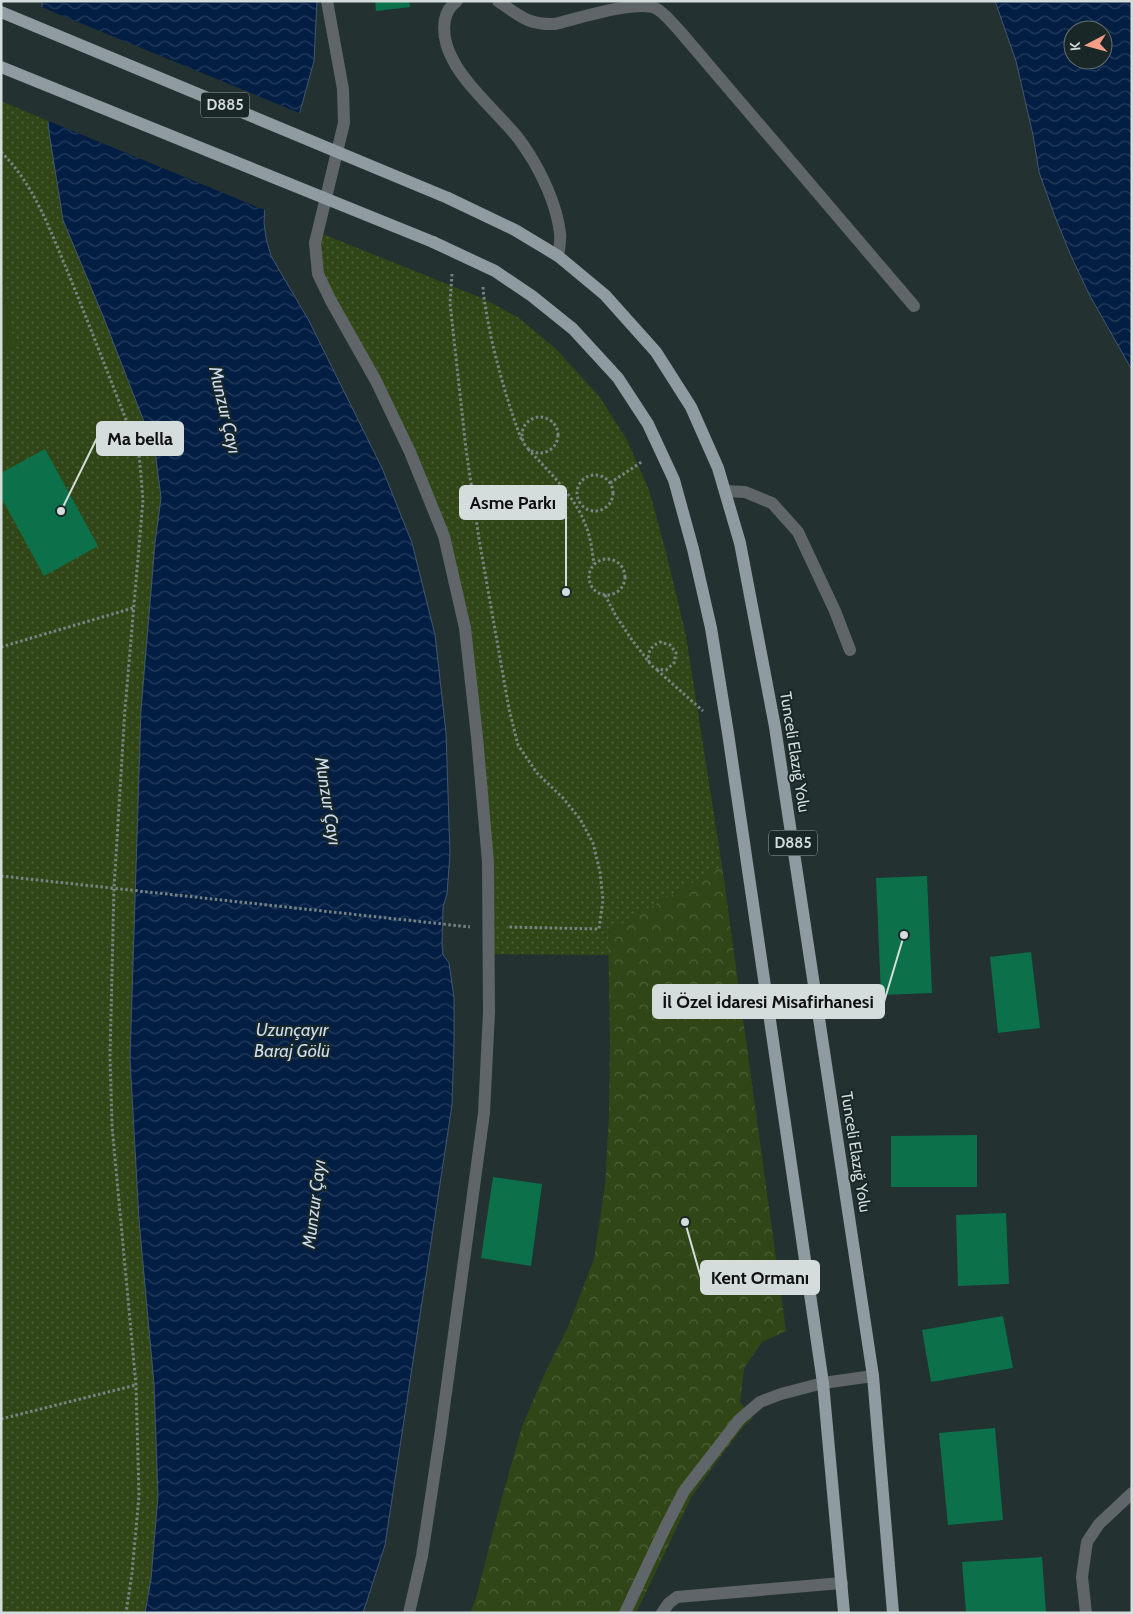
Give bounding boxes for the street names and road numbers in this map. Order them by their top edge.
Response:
road number: D885 [201,92,249,118]
street label: Tunceli Elazığ Yolu [776,690,814,814]
road number: D885 [769,830,817,856]
street label: Tunceli Elazığ Yolu [837,1090,875,1214]

